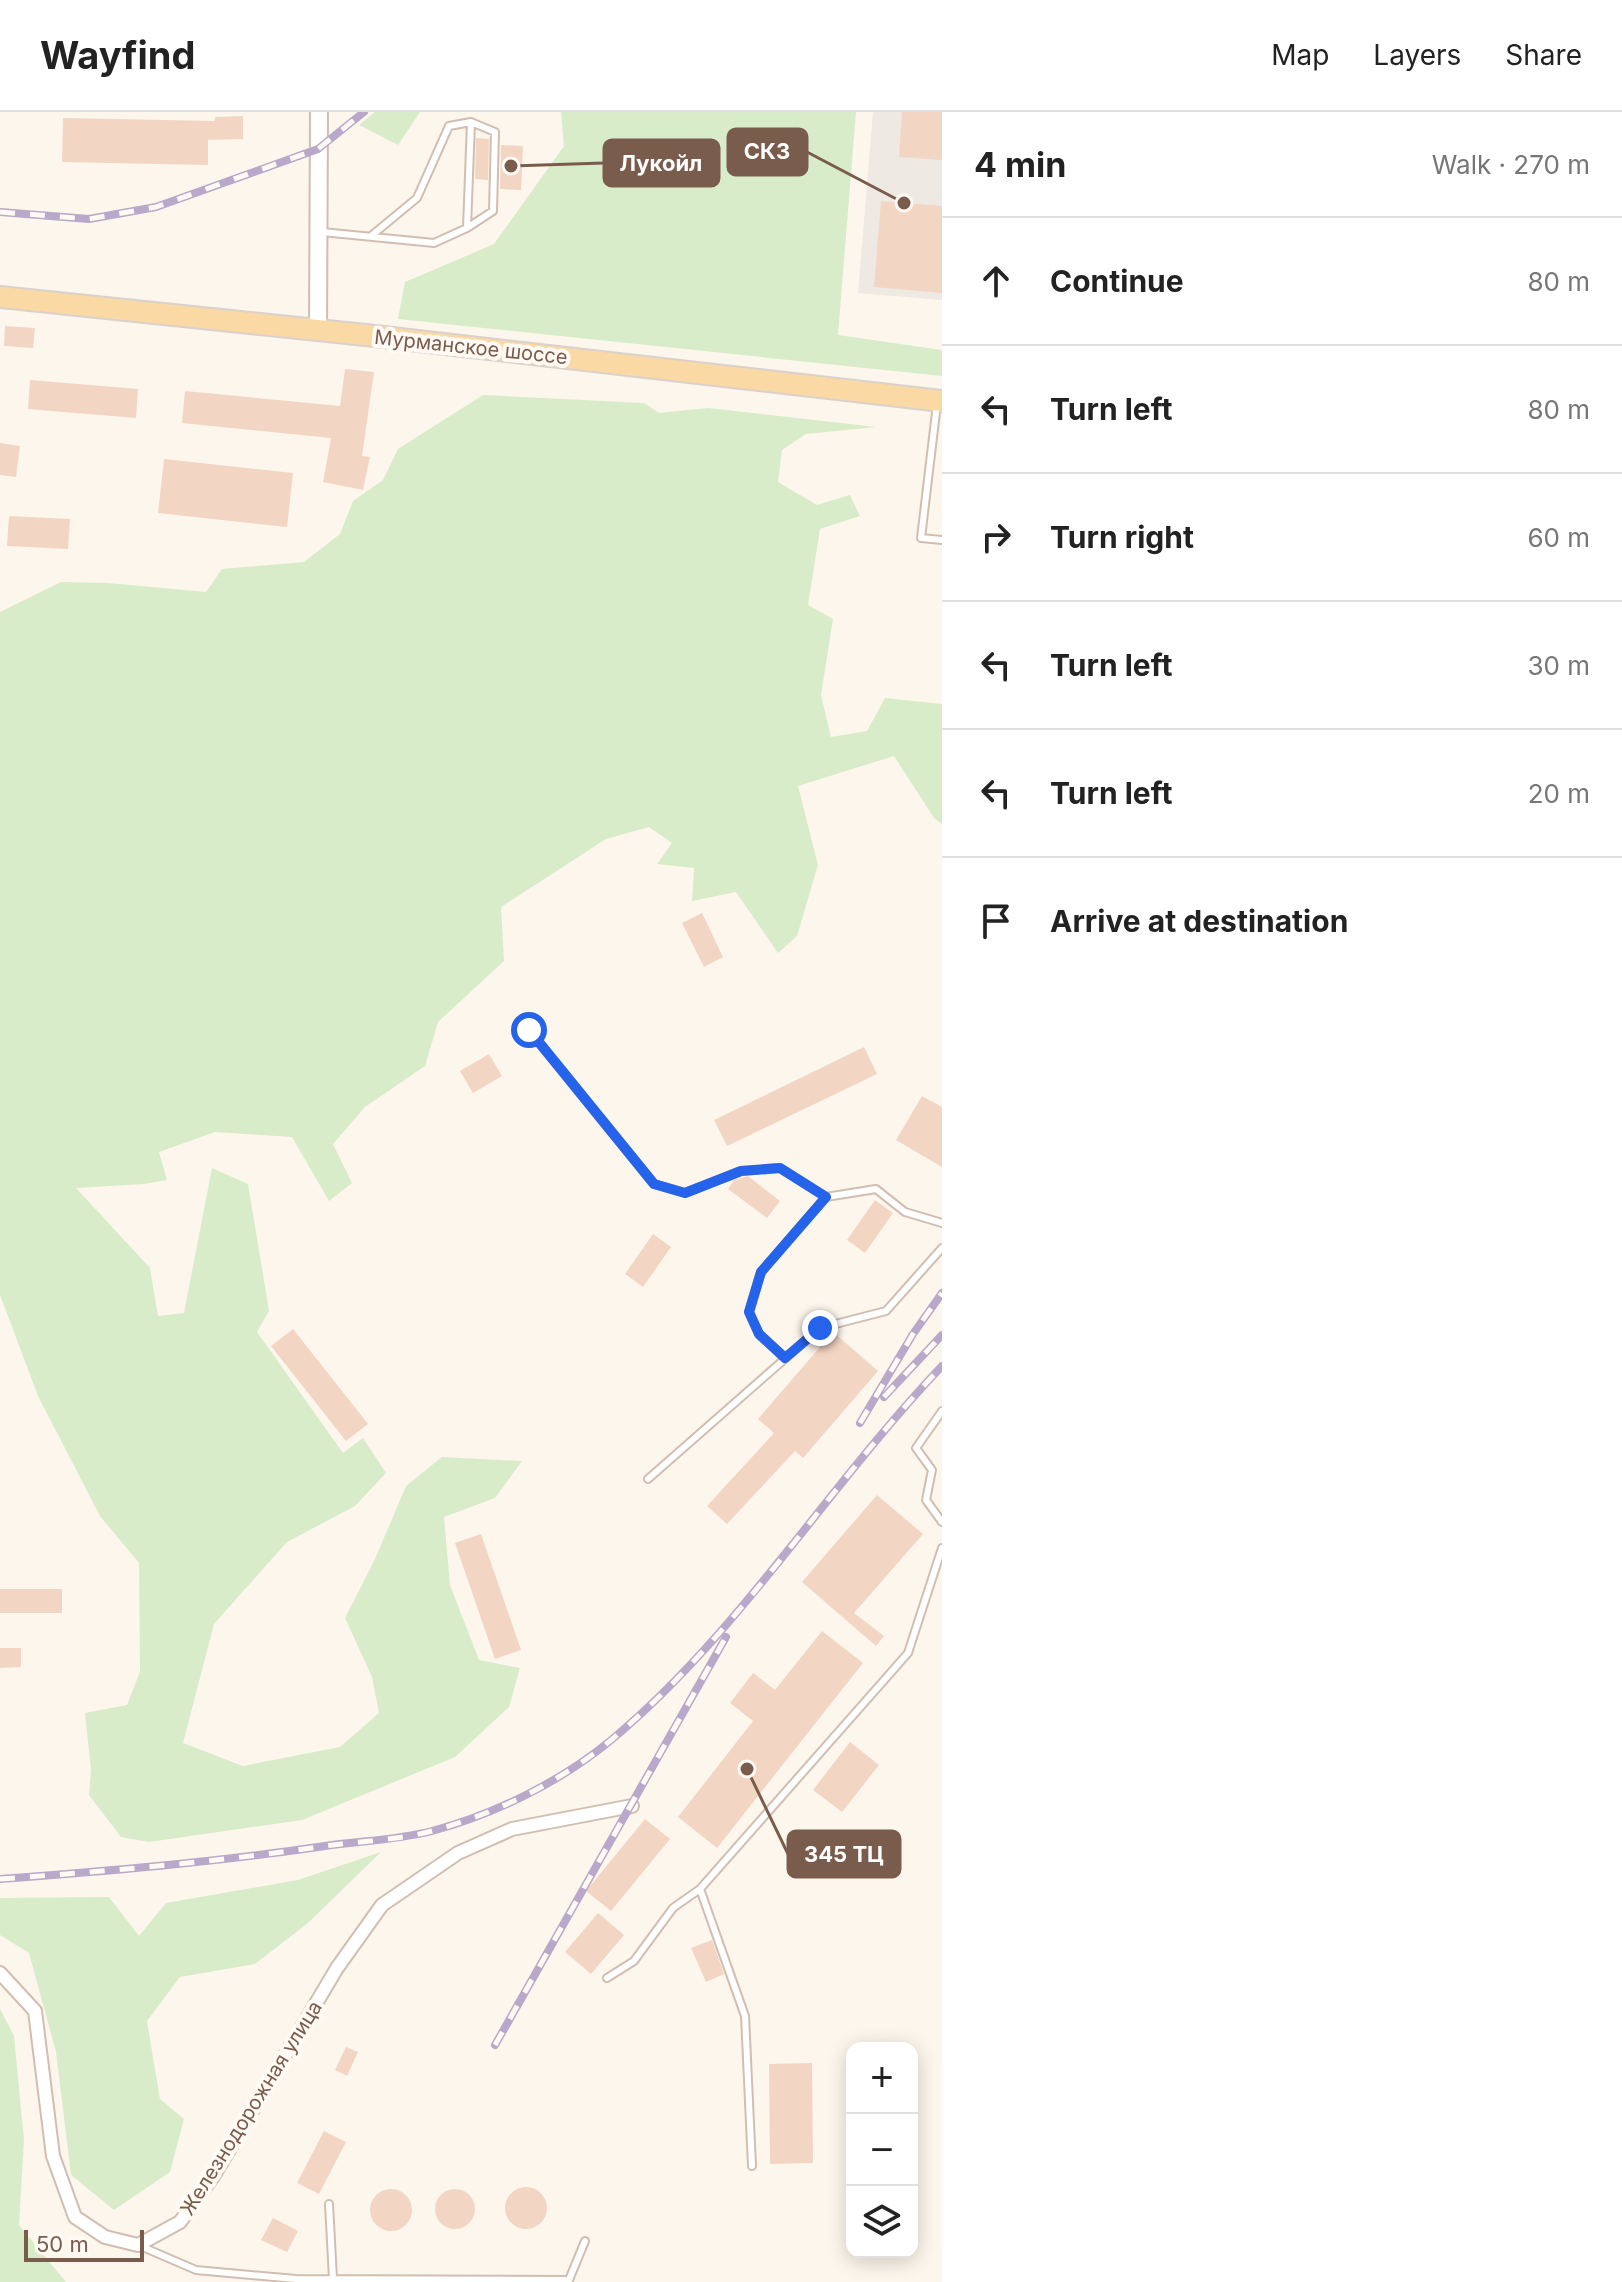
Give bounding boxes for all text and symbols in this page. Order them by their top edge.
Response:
text: Wayfind [40,32,195,78]
text: Map [1271,38,1329,72]
text: Layers [1373,38,1461,72]
text: Share [1505,38,1582,72]
callout: СКЗ [728,129,807,175]
text: СКЗ [744,138,790,164]
callout: Лукойл [604,140,719,186]
text: 4 min [974,144,1066,185]
text: Walk · 270 m [1432,149,1590,180]
text: Лукойл [620,150,702,176]
icon: ahead [974,259,1018,303]
text: Continue [1050,263,1184,299]
text: 80 m [1527,266,1590,297]
street label: Мурманское шоссе [373,325,569,369]
icon: left [974,387,1018,431]
text: Turn left [1050,391,1172,427]
text: 80 m [1527,394,1590,425]
icon: right [974,515,1018,559]
text: Turn right [1050,519,1194,555]
text: 60 m [1527,522,1590,553]
icon: left [974,643,1018,687]
text: Turn left [1050,647,1172,683]
text: 30 m [1527,650,1590,681]
icon: left [974,771,1018,815]
text: Turn left [1050,775,1172,811]
text: 20 m [1528,778,1590,809]
icon: arrive [974,899,1018,943]
text: Arrive at destination [1050,903,1348,939]
route start [511,1012,547,1048]
route end [802,1310,838,1346]
callout: 345 ТЦ [788,1831,900,1877]
text: 345 ТЦ [804,1841,884,1867]
street label: Железнодорожная улица [175,1996,327,2220]
map controls [846,2042,918,2258]
button: + [846,2042,918,2114]
button: − [846,2114,918,2186]
button: layers [846,2186,918,2258]
scale bar [24,2226,144,2262]
text: 50 m [36,2231,89,2257]

